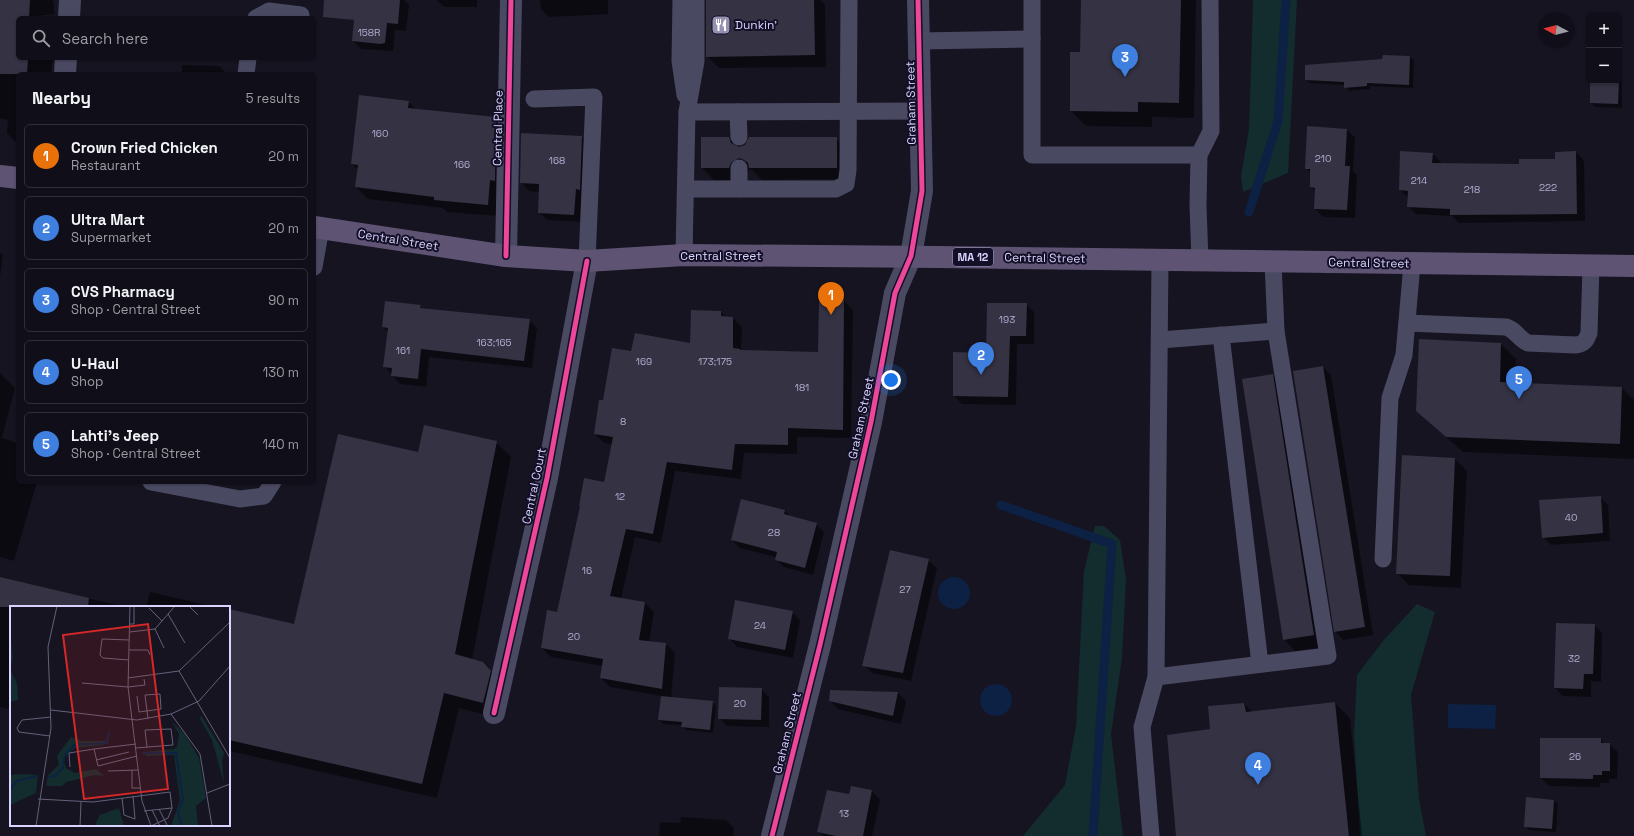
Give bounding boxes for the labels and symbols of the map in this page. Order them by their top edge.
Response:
north arrow [1538,12,1574,48]
restaurant icon: Dunkin' [710,14,732,36]
place label: Dunkin' [735,17,777,33]
house number: 158R [358,26,380,39]
pin: 3 [1112,44,1138,77]
street label: Graham Street [902,61,920,145]
street label: Central Place [489,90,507,166]
house number: 160 [372,127,388,140]
house number: 210 [1315,152,1331,165]
house number: 168 [549,154,565,167]
house number: 166 [454,158,470,171]
house number: 214 [1411,174,1427,187]
house number: 222 [1539,181,1557,194]
house number: 218 [1464,183,1480,196]
street label: Central Street [357,226,439,254]
street label: Central Street [680,248,762,264]
road number: MA 12 [953,248,993,266]
street label: Central Street [1004,249,1086,267]
street label: Central Street [1328,254,1410,272]
pin: 1 [818,282,844,315]
house number: 193 [999,313,1015,326]
house number: 163;165 [476,336,512,349]
pin: 2 [968,342,994,375]
house number: 161 [396,344,410,357]
house number: 169 [636,355,652,368]
house number: 173;175 [698,355,732,368]
pin: 5 [1506,366,1532,399]
your location [881,370,901,390]
street label: Graham Street [844,376,878,460]
house number: 181 [795,381,809,394]
house number: 8 [620,415,626,428]
street label: Central Court [518,447,550,525]
house number: 12 [615,490,625,503]
house number: 40 [1565,511,1577,524]
house number: 28 [768,526,780,539]
house number: 16 [582,564,592,577]
house number: 27 [899,583,911,596]
inset map [10,606,230,826]
house number: 24 [754,619,766,632]
house number: 20 [568,630,580,643]
house number: 32 [1568,652,1580,665]
street label: Graham Street [769,691,805,775]
house number: 20 [734,697,746,710]
house number: 26 [1569,750,1581,763]
pin: 4 [1245,752,1271,785]
house number: 13 [839,807,849,820]

